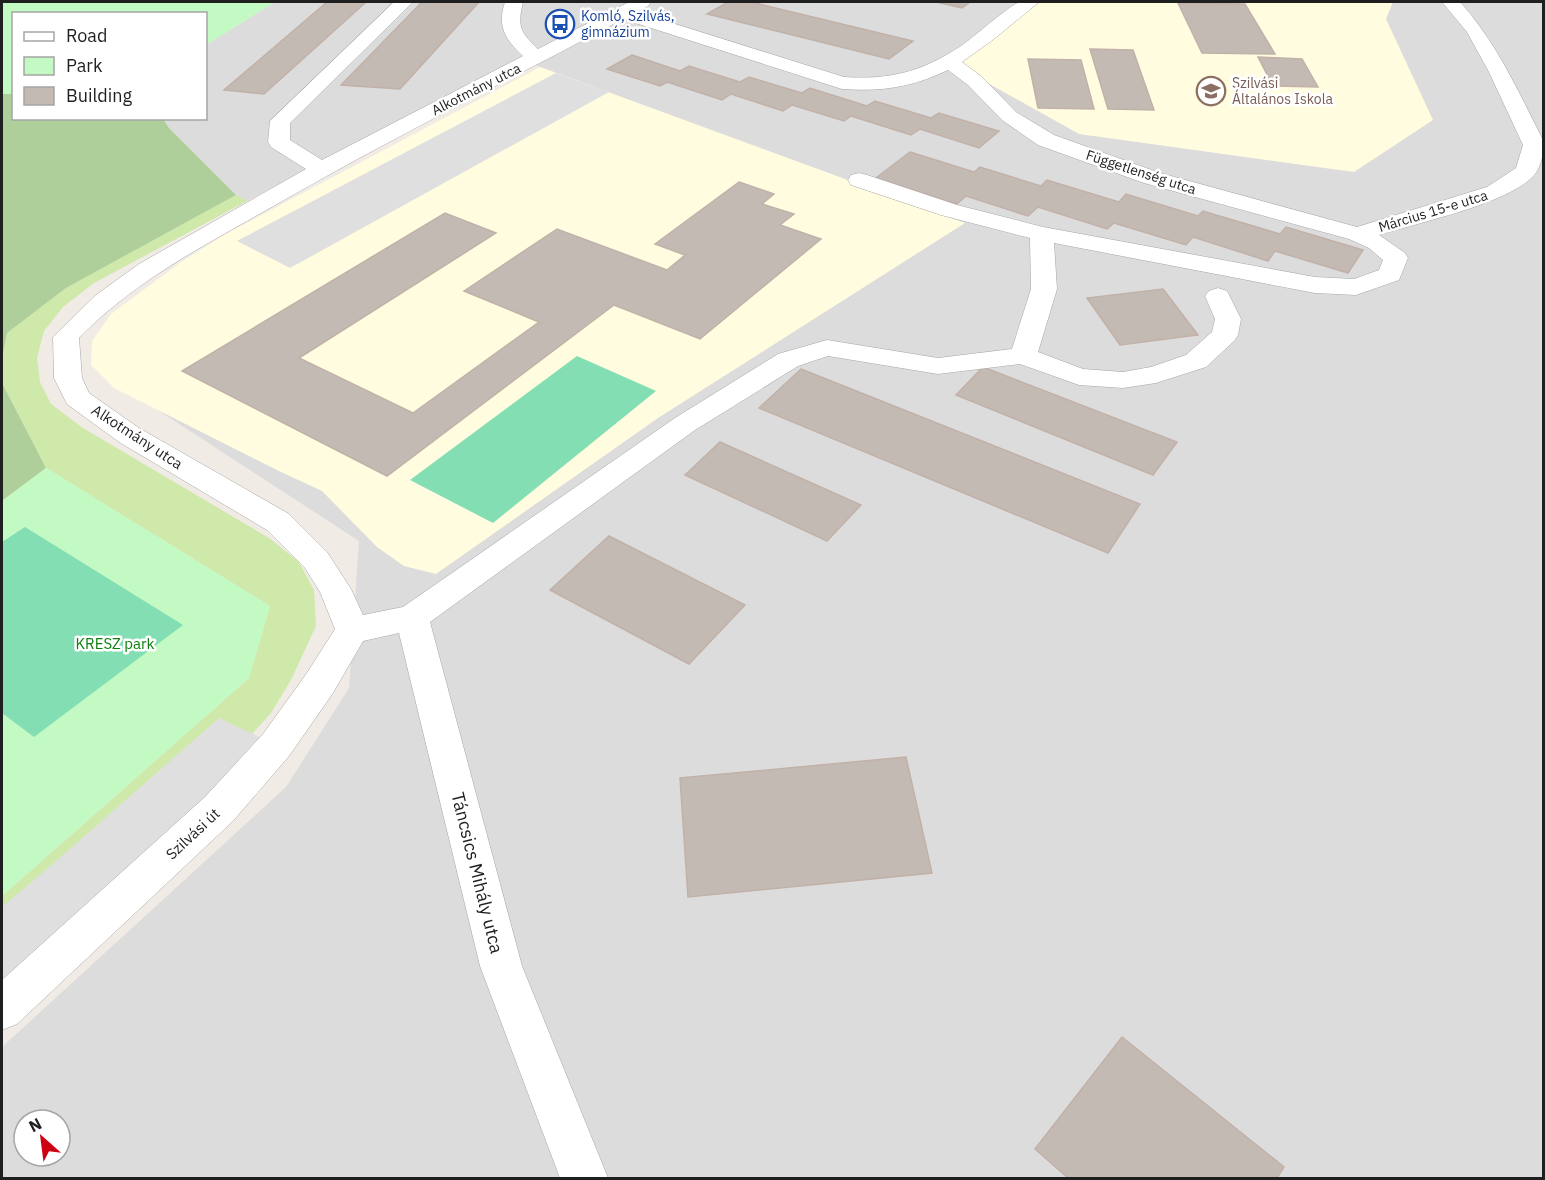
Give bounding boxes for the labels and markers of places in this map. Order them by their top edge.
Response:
place label: Komló, Szilvás, gimnázium [581,7,675,41]
bus stop icon: Komló, Szilvás, gimnázium [544,8,576,40]
place label: Szilvási Általános Iskola [1232,74,1334,108]
school or university icon: Szilvási Általános Iskola [1195,75,1227,107]

